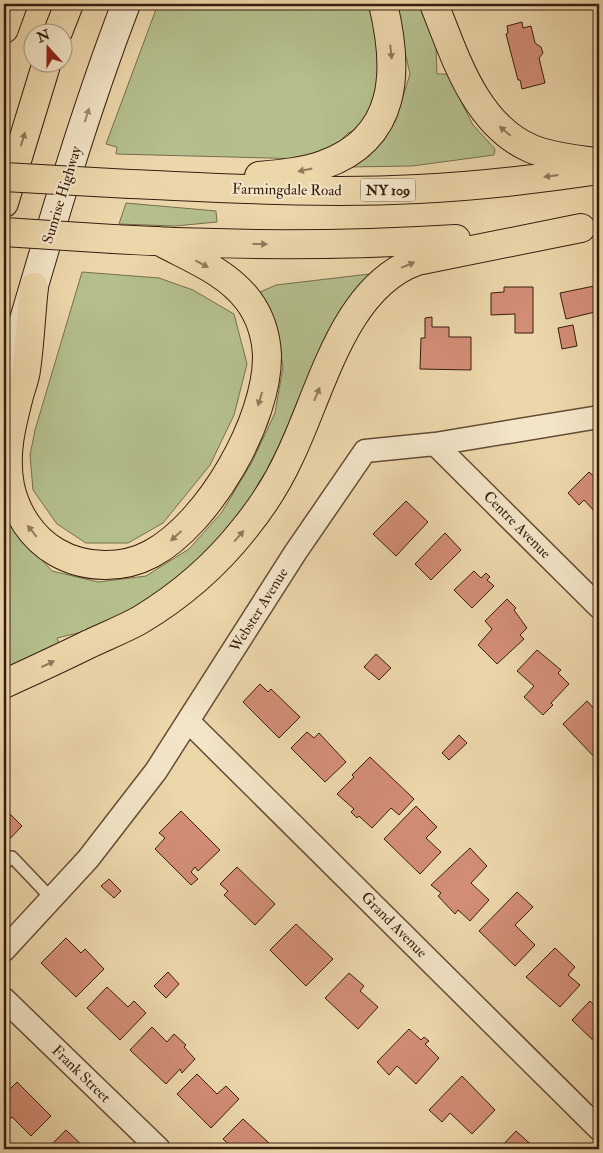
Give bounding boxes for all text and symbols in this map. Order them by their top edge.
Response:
north arrow [22,22,72,72]
text: N [34,26,53,47]
one-way arrow [387,44,395,60]
one-way arrow [83,107,91,122]
one-way arrow [500,125,512,137]
one-way arrow [19,132,27,147]
street label: Sunrise Highway [38,144,86,246]
one-way arrow [297,166,313,174]
one-way arrow [543,173,559,181]
road number: NY 109 [360,178,416,202]
street label: Farmingdale Road [232,180,343,200]
one-way arrow [253,240,269,248]
one-way arrow [195,260,210,268]
one-way arrow [401,261,415,269]
one-way arrow [313,387,321,401]
one-way arrow [256,392,264,407]
street label: Centre Avenue [479,487,555,563]
one-way arrow [27,525,38,538]
one-way arrow [171,530,183,542]
one-way arrow [233,530,245,542]
street label: Webster Avenue [225,564,292,657]
one-way arrow [41,659,55,667]
street label: Grand Avenue [357,888,431,962]
street label: Frank Street [47,1041,115,1107]

